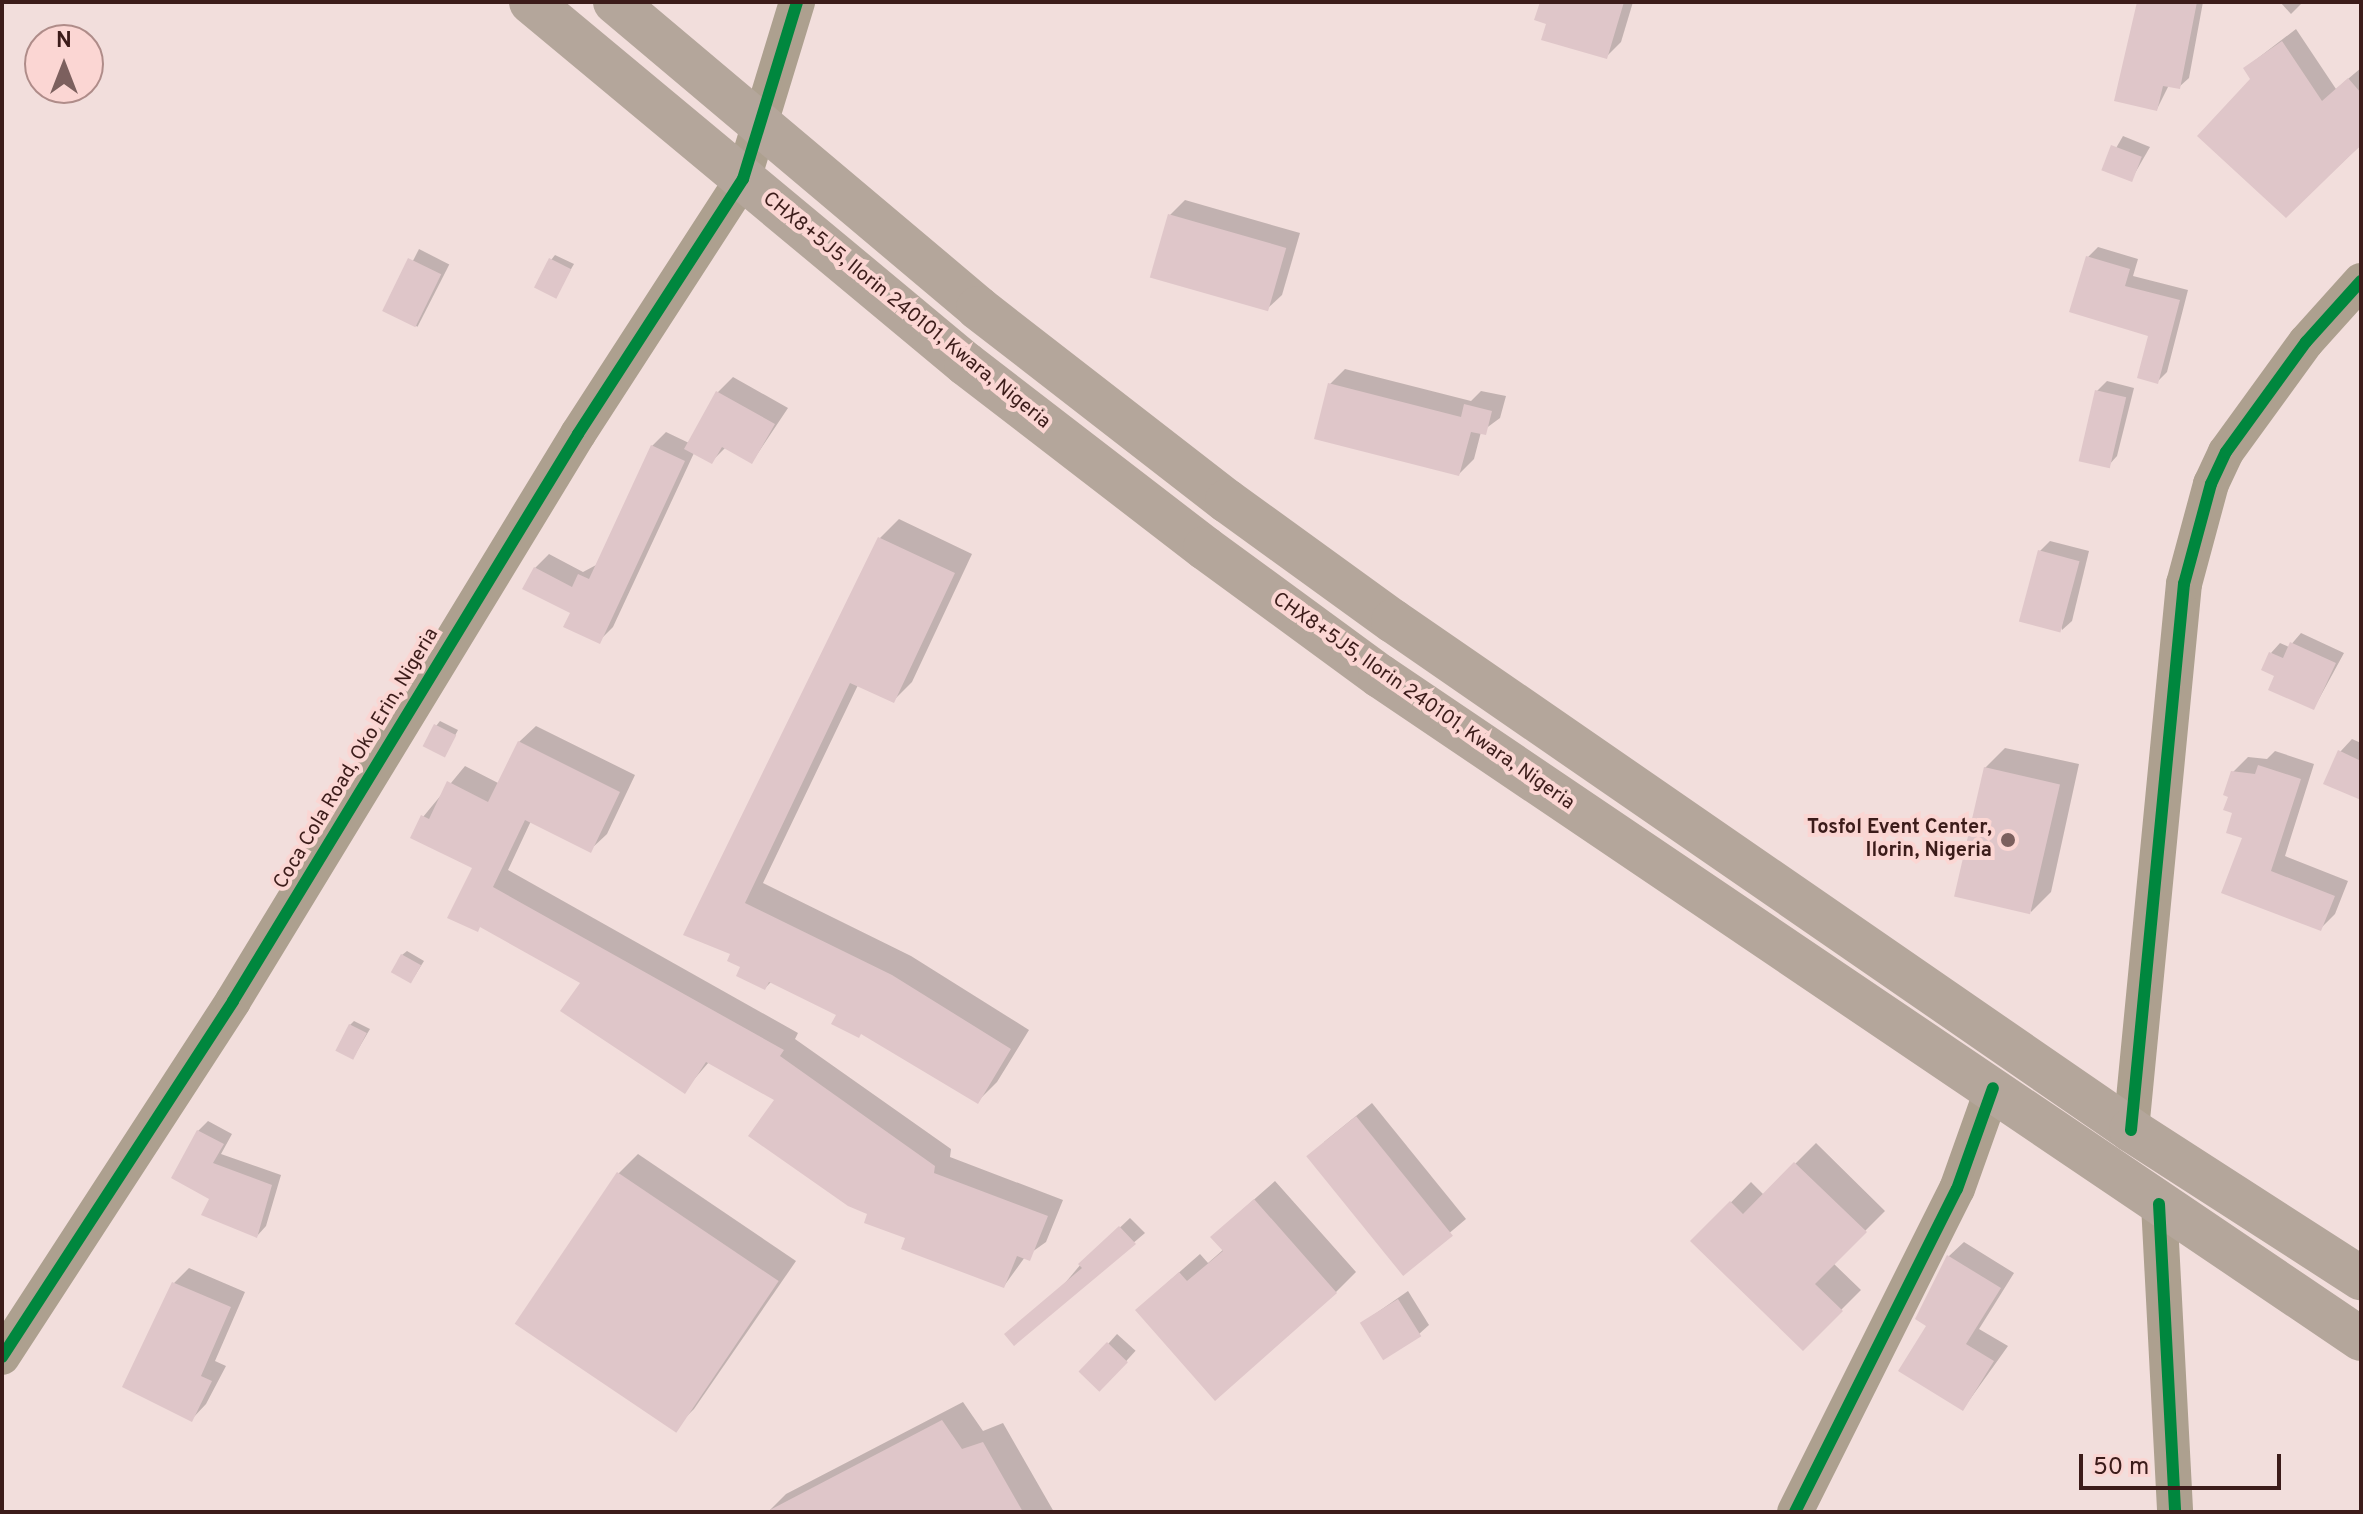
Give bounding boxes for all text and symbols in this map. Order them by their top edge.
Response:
north arrow [24,24,104,104]
text: N [56,28,72,55]
street label: CHX8+5J5, Ilorin 240101, Kwara, Nigeria [757,187,1055,435]
street label: CHX8+5J5, Ilorin 240101, Kwara, Nigeria [1267,588,1579,816]
street label: Coca Cola Road, Oko Erin, Nigeria [269,624,445,894]
place label: Tosfol Event Center, Ilorin, Nigeria [1807,816,1992,863]
marker: Tosfol Event Center, Ilorin, Nigeria [1999,831,2017,849]
scale bar [2083,1438,2285,1488]
text: 50 m [2093,1453,2149,1483]

